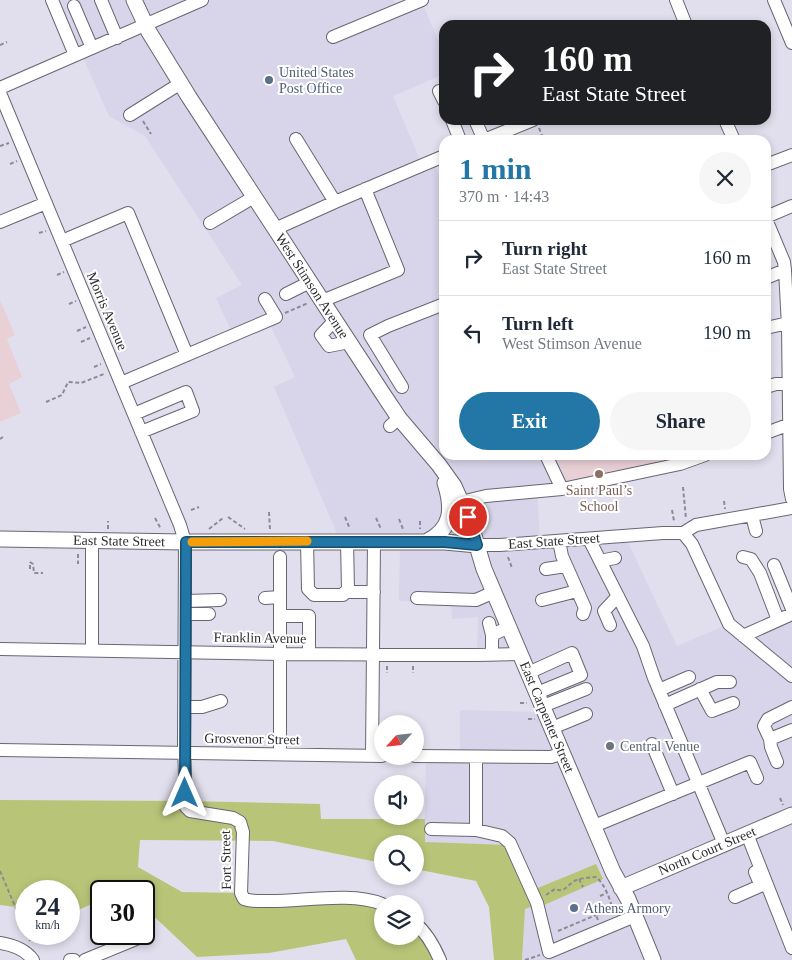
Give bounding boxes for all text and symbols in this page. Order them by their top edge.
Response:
icon: right [459,40,524,105]
text: 160 m [542,40,632,79]
place label: United States Post Office [279,65,354,96]
marker: United States Post Office [263,74,275,86]
text: East State Street [542,81,686,106]
text: 1 min [459,152,532,185]
button: close [699,152,751,204]
text: 370 m · 14:43 [459,188,549,205]
street label: West Stimson Avenue [272,231,352,341]
text: Turn right [502,238,587,259]
icon: right [459,244,487,272]
text: 160 m [703,247,751,268]
text: East State Street [502,260,607,277]
street label: Morris Avenue [84,270,130,352]
text: Turn left [502,313,574,334]
icon: left [459,319,487,347]
text: 190 m [703,322,751,343]
text: West Stimson Avenue [502,335,642,352]
button: Exit [459,392,600,450]
button: Share [610,392,751,450]
marker: Saint Paul’s School [593,468,605,480]
place label: Saint Paul’s School [566,483,632,514]
pin [447,496,489,538]
icon: arrive [454,503,482,531]
street label: East State Street [508,530,600,552]
street label: East State Street [73,533,165,549]
street label: Franklin Avenue [214,630,306,646]
street label: East Carpenter Street [517,659,577,775]
north arrow [374,715,424,765]
map controls [374,715,424,945]
street label: Grosvenor Street [204,731,300,747]
place label: Central Venue [620,739,699,754]
marker: Central Venue [604,740,616,752]
position arrow [158,766,210,818]
button: sound [374,775,424,825]
street label: North Court Street [656,824,758,878]
street label: Fort Street [218,830,234,890]
button: search [374,835,424,885]
speed limit sign: 30 [90,880,155,945]
text: 24 [35,893,60,920]
button: layers [374,895,424,945]
place label: Athens Armory [584,901,671,916]
marker: Athens Armory [568,902,580,914]
text: km/h [35,918,60,932]

